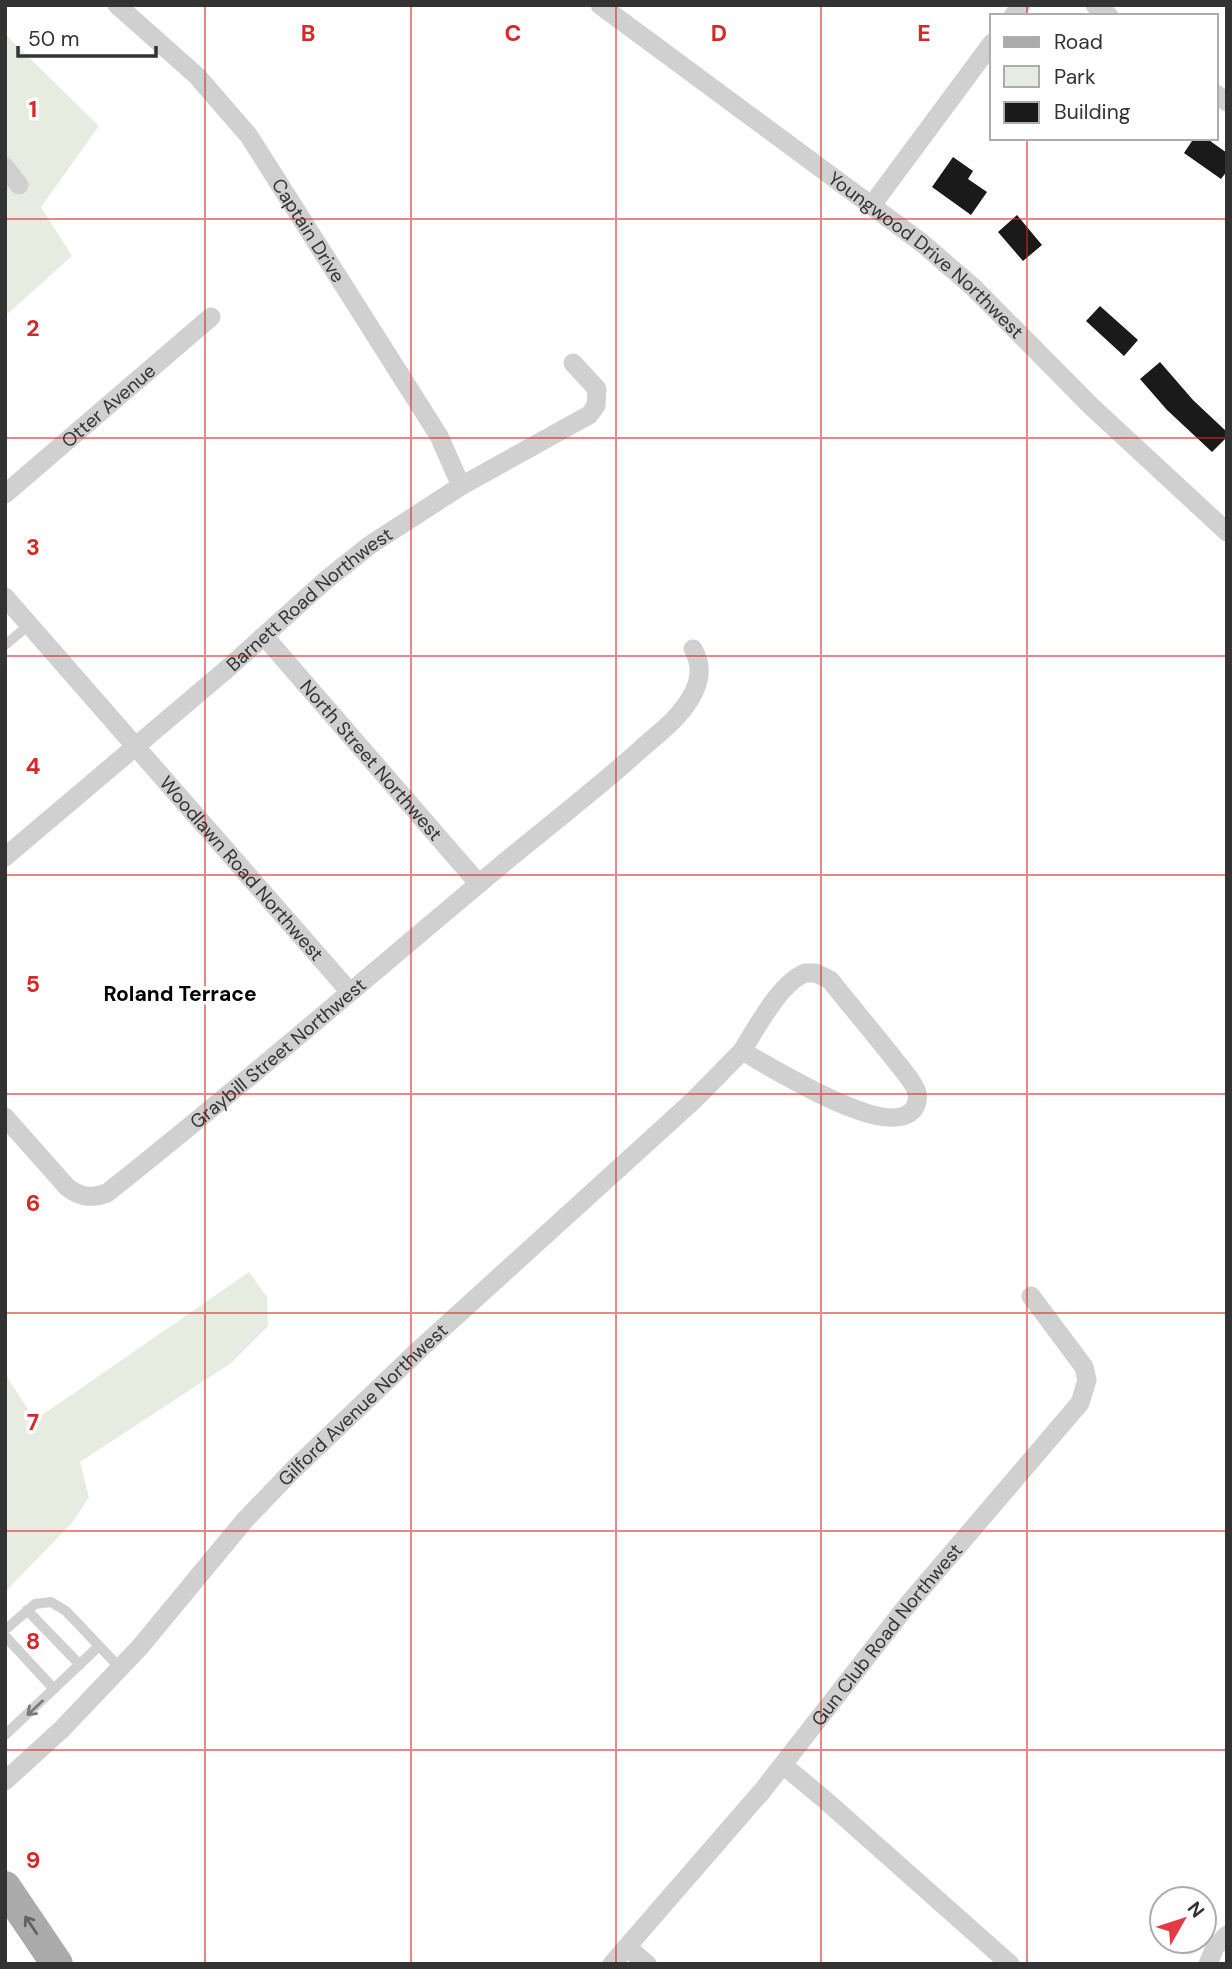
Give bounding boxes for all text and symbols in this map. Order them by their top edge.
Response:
scale bar [18,14,156,58]
legend [990,14,1218,140]
text: B [301,18,315,48]
text: C [505,18,521,48]
text: D [711,18,727,48]
text: E [917,18,931,48]
text: 50 m [28,25,79,53]
text: Road [1054,28,1103,56]
text: Park [1054,63,1096,91]
text: 1 [29,94,37,124]
text: Building [1054,98,1131,126]
street label: Youngwood Drive Northwest [823,166,1029,344]
street label: Captain Drive [266,174,351,287]
text: 2 [26,313,40,343]
street label: Otter Avenue [56,358,161,453]
street label: Barnett Road Northwest [221,522,397,677]
text: 3 [26,532,40,562]
street label: North Street Northwest [294,675,448,846]
text: 4 [26,751,41,781]
street label: Woodlawn Road Northwest [154,771,329,966]
text: 5 [26,969,40,999]
street label: Graybill Street Northwest [185,972,371,1134]
district label: Roland Terrace [103,980,257,1008]
text: 6 [26,1188,40,1218]
street label: Gilford Avenue Northwest [273,1318,453,1491]
text: 7 [27,1407,39,1437]
street label: Gun Club Road Northwest [806,1538,968,1731]
text: 8 [26,1626,40,1656]
one-way arrow [27,1699,44,1716]
text: 9 [26,1845,40,1875]
north arrow [1148,1885,1218,1955]
text: N [1182,1896,1210,1923]
one-way arrow [24,1916,38,1936]

